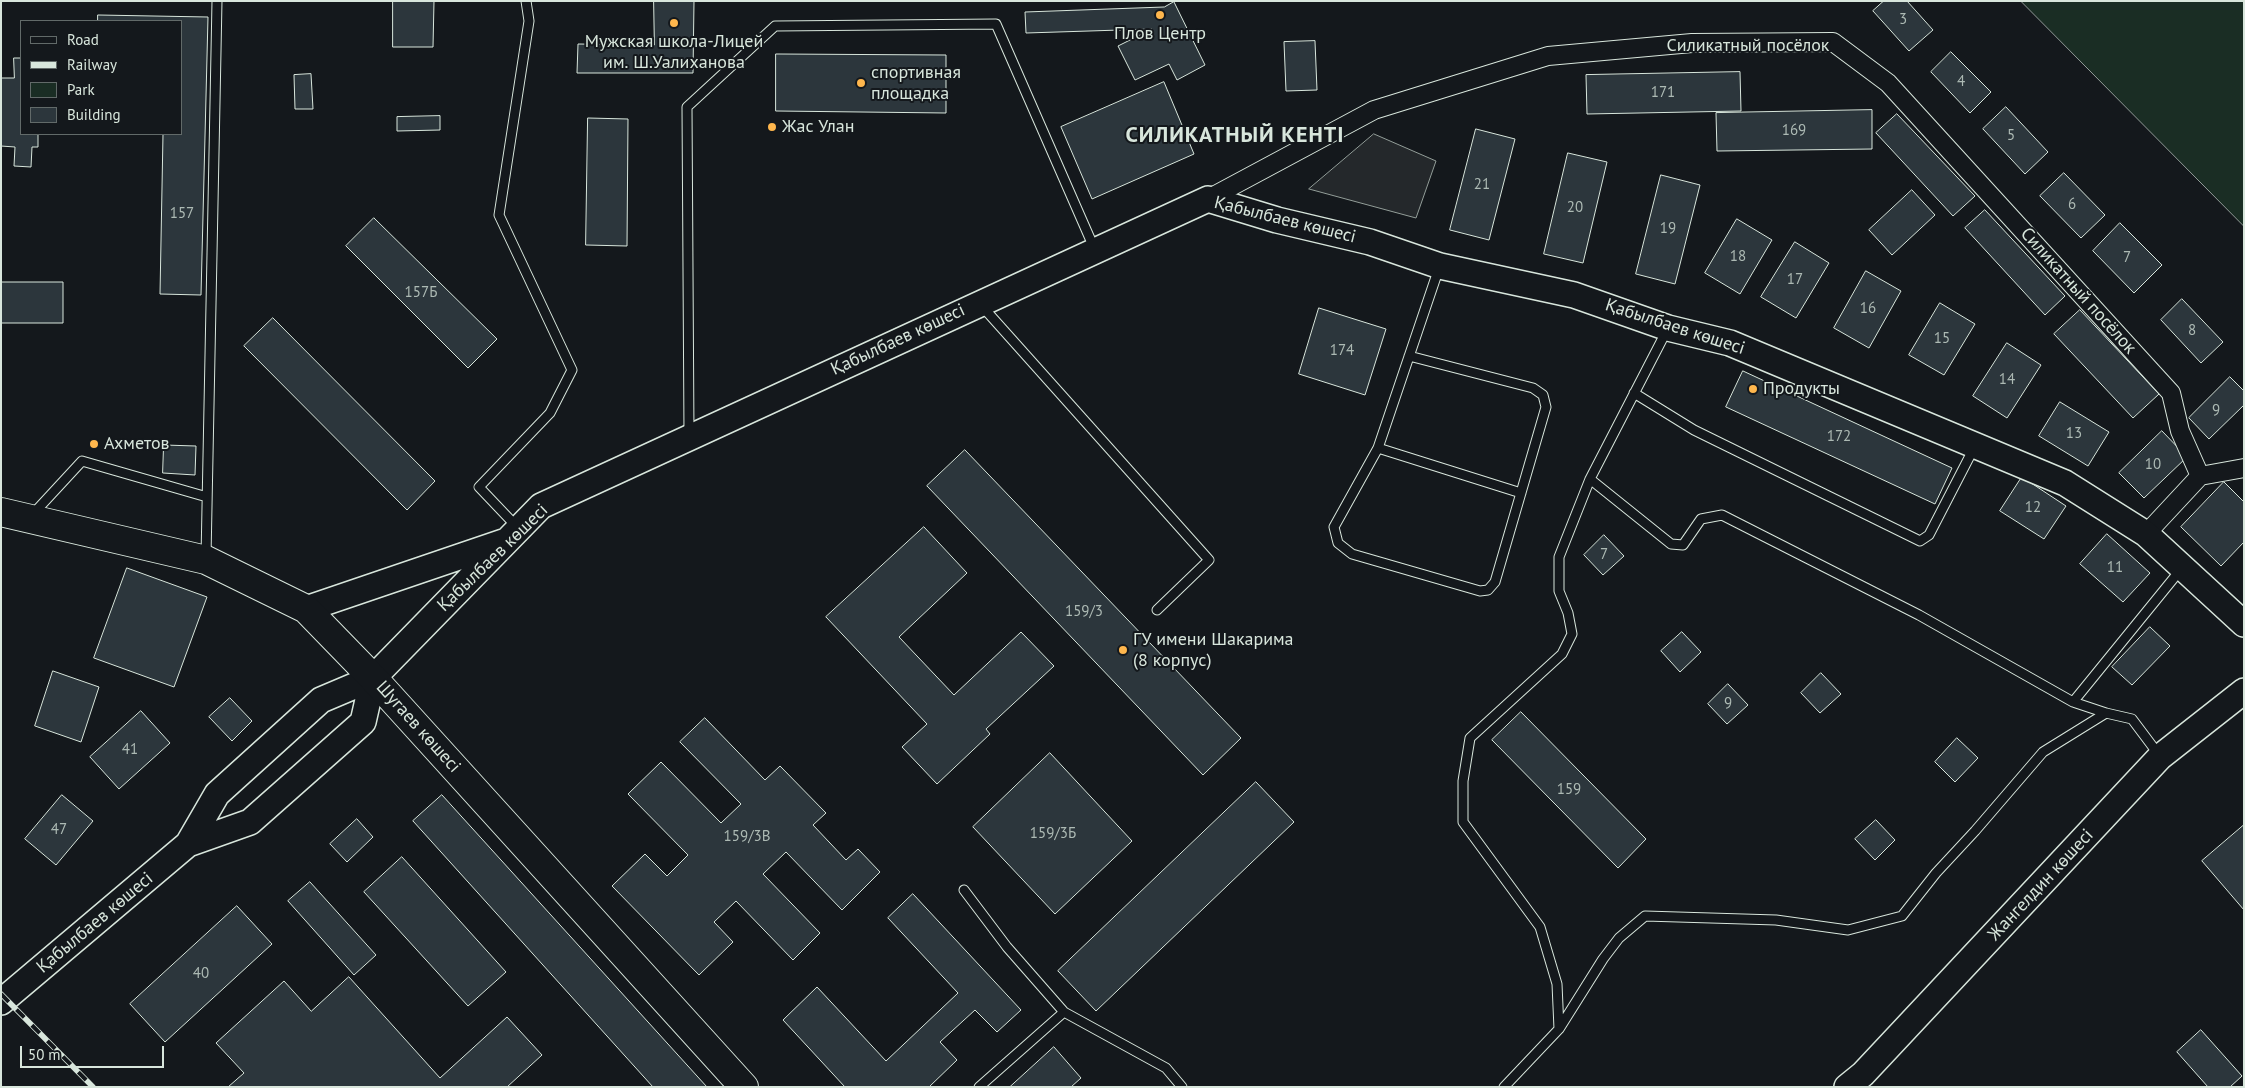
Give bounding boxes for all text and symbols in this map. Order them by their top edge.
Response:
marker: Плов Центр [1154,9,1166,21]
house number: 3 [1899,11,1907,29]
marker: Мужская школа-Лицей им. Ш.Уалиханова [668,17,680,29]
legend [20,20,182,135]
place label: Плов Центр [1114,23,1206,45]
text: Road [67,30,99,49]
place label: Мужская школа-Лицей им. Ш.Уалиханова [585,31,763,74]
street label: Силикатный посёлок [1667,35,1829,57]
text: Railway [67,55,117,74]
place label: спортивная площадка [871,62,961,104]
house number: 4 [1957,73,1965,91]
marker: спортивная площадка [855,77,867,89]
text: Park [67,80,95,99]
house number: 171 [1651,84,1675,102]
text: Building [67,105,121,124]
place label: Жас Улан [782,116,854,138]
marker: Жас Улан [766,121,778,133]
house number: 169 [1782,122,1806,140]
district label: СИЛИКАТНЫЙ КЕНТІ [1124,123,1346,149]
house number: 5 [2007,127,2015,145]
house number: 21 [1474,176,1490,194]
street label: Қабылбаев көшесі [1212,192,1358,248]
house number: 6 [2068,196,2076,214]
house number: 20 [1567,199,1583,217]
house number: 157 [170,205,194,223]
house number: 19 [1660,220,1676,238]
street label: Силикатный посёлок [2015,223,2141,359]
house number: 18 [1730,248,1746,266]
house number: 7 [2123,249,2131,267]
house number: 17 [1787,271,1803,289]
house number: 157Б [405,284,437,302]
street label: Қабылбаев көшесі [1603,294,1747,360]
street label: Қабылбаев көшесі [828,300,968,380]
house number: 16 [1860,300,1876,318]
house number: 8 [2188,322,2196,340]
house number: 15 [1934,330,1950,348]
house number: 174 [1330,342,1354,360]
house number: 14 [1999,371,2015,389]
place label: Продукты [1763,378,1840,400]
marker: Продукты [1747,383,1759,395]
house number: 9 [2212,402,2220,420]
house number: 13 [2066,425,2082,443]
house number: 172 [1827,428,1851,446]
place label: Ахметов [104,433,170,455]
marker: Ахметов [88,438,100,450]
house number: 10 [2145,456,2161,474]
house number: 12 [2025,499,2041,517]
street label: Қабылбаев көшесі [433,500,553,616]
house number: 7 [1600,546,1608,564]
house number: 11 [2107,559,2123,577]
house number: 159/3 [1065,603,1103,621]
place label: ГУ имени Шакарима (8 корпус) [1133,629,1294,672]
marker: ГУ имени Шакарима (8 корпус) [1117,644,1129,656]
street label: Шугаев көшесі [371,677,465,777]
house number: 9 [1724,695,1732,713]
house number: 41 [122,741,138,759]
house number: 159 [1557,781,1581,799]
house number: 47 [51,821,67,839]
house number: 159/3Б [1030,825,1076,843]
street label: Жангелдин көшесі [1984,825,2098,945]
house number: 159/3В [724,828,770,846]
street label: Қабылбаев көшесі [32,868,158,978]
house number: 40 [193,965,209,983]
scale bar [22,1036,166,1068]
text: 50 m [28,1045,61,1064]

